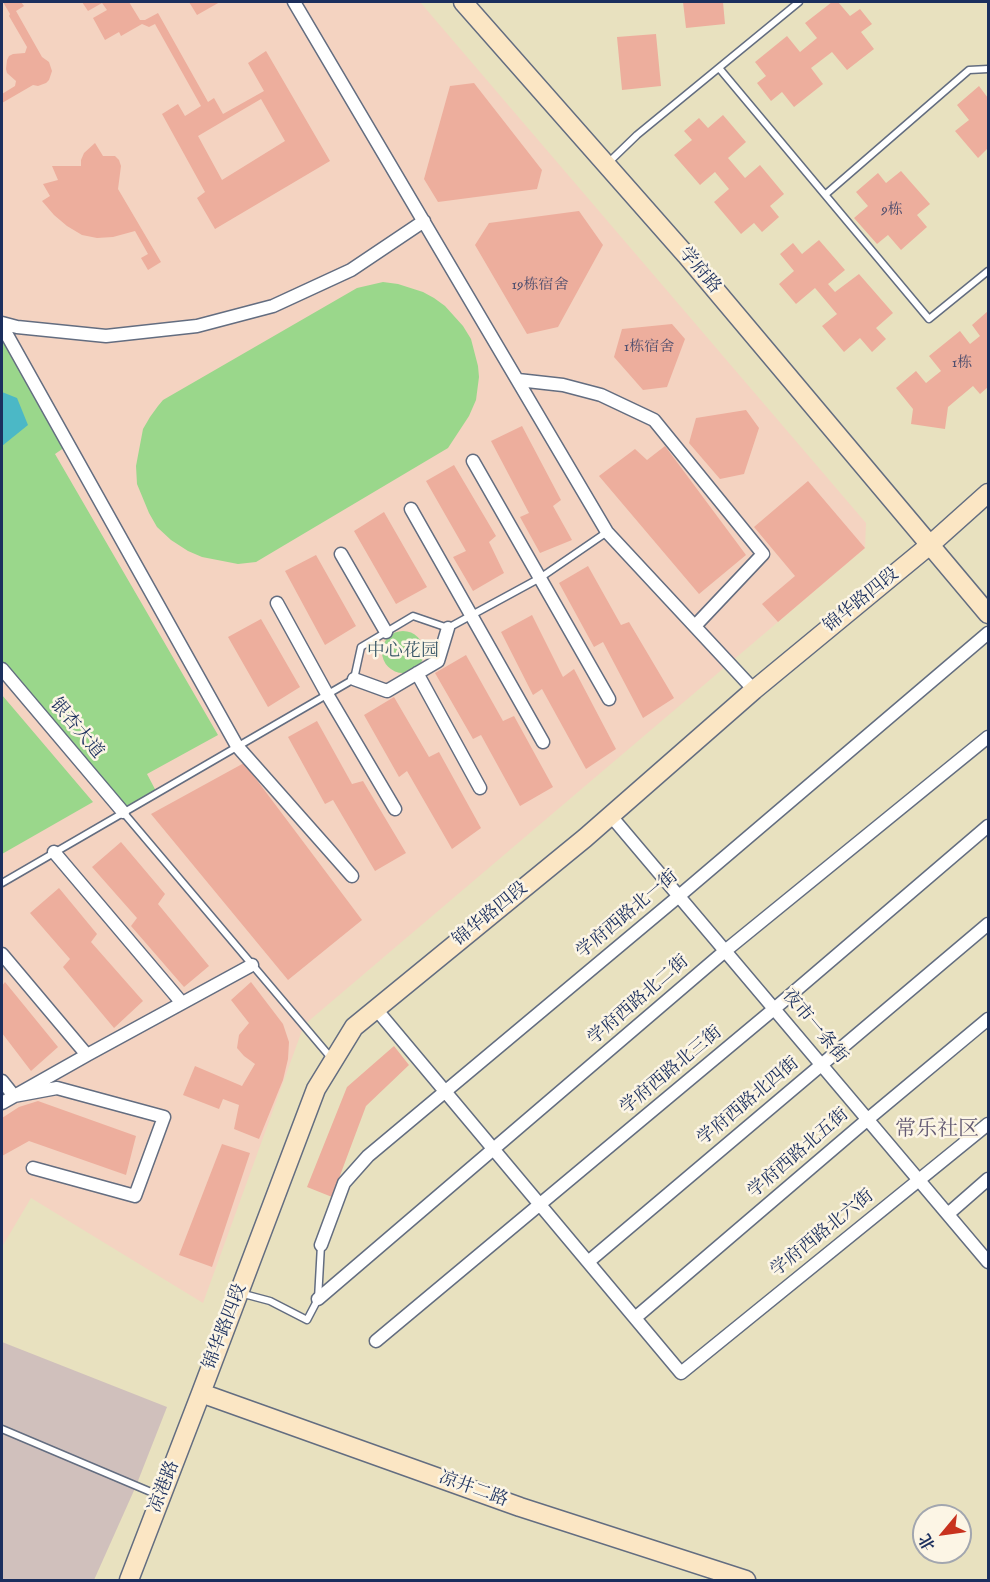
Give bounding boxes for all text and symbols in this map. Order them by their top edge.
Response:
house number: 9栋 [881,202,903,220]
street label: 学府路 [673,243,725,299]
house number: 19栋宿舍 [511,277,569,295]
house number: 1栋宿舍 [624,339,674,357]
house number: 1栋 [952,355,972,373]
street label: 锦华路四段 [820,564,904,638]
park label: 中心花园 [367,641,439,663]
street label: 银杏大道 [45,694,107,764]
street label: 学府西路北一街 [573,866,683,964]
street label: 锦华路四段 [449,878,533,952]
street label: 学府西路北二街 [584,952,694,1050]
street label: 夜市一条街 [777,986,851,1068]
street label: 学府西路北三街 [617,1022,727,1120]
street label: 学府西路北四街 [694,1053,804,1151]
street label: 学府西路北五街 [744,1105,854,1203]
district label: 常乐社区 [895,1118,979,1144]
street label: 学府西路北六街 [767,1186,879,1282]
street label: 锦华路四段 [200,1281,252,1373]
street label: 凉港路 [145,1458,185,1516]
street label: 凉井二路 [435,1468,511,1512]
north arrow [912,1504,972,1564]
text: 北 [915,1530,941,1554]

